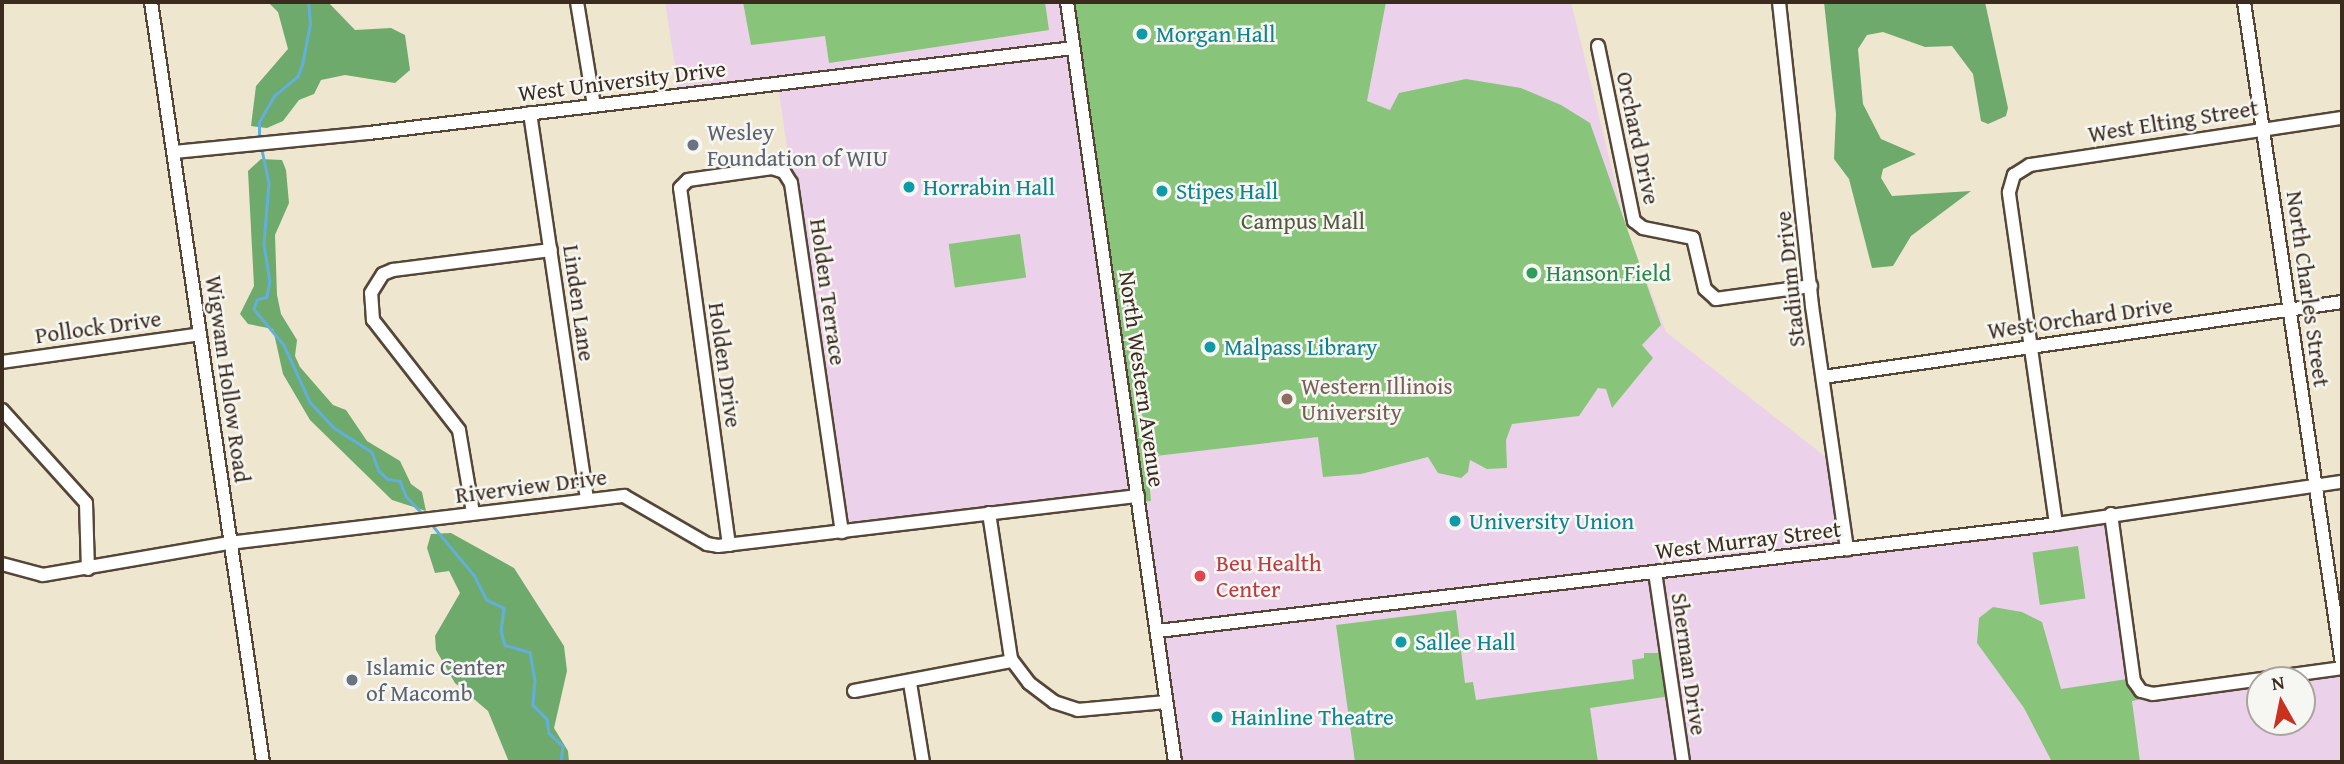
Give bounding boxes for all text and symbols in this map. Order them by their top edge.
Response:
place label: Morgan Hall [1156,20,1275,48]
marker: Morgan Hall [1134,26,1150,42]
street label: West University Drive [516,55,728,107]
street label: Orchard Drive [1610,69,1666,207]
street label: West Elting Street [2086,94,2260,148]
place label: Wesley Foundation of WIU [707,118,888,172]
marker: Wesley Foundation of WIU [685,137,701,153]
place label: Horrabin Hall [923,173,1055,201]
place label: Stipes Hall [1176,177,1278,205]
marker: Horrabin Hall [901,179,917,195]
marker: Stipes Hall [1154,183,1170,199]
street label: North Charles Street [2281,189,2335,389]
park label: Campus Mall [1241,207,1365,235]
street label: Stadium Drive [1769,210,1811,348]
street label: Holden Terrace [804,217,852,367]
street label: Linden Lane [557,243,601,363]
place label: Hanson Field [1546,259,1671,287]
marker: Hanson Field [1524,265,1540,281]
street label: North Western Avenue [1113,269,1171,489]
street label: Wigwam Hollow Road [200,274,256,484]
street label: West Orchard Drive [1986,291,2174,345]
street label: Holden Drive [703,301,747,429]
street label: Pollock Drive [33,305,163,349]
place label: Malpass Library [1224,333,1377,361]
marker: Malpass Library [1202,339,1218,355]
place label: Western Illinois University [1301,372,1453,426]
marker: Western Illinois University [1279,391,1295,407]
street label: Riverview Drive [454,463,608,509]
place label: University Union [1469,507,1634,535]
marker: University Union [1447,513,1463,529]
street label: West Murray Street [1653,515,1843,565]
place label: Beu Health Center [1216,549,1322,603]
marker: Beu Health Center [1190,566,1210,586]
street label: Sherman Drive [1665,591,1713,737]
place label: Sallee Hall [1415,628,1516,656]
marker: Sallee Hall [1393,634,1409,650]
place label: Islamic Center of Macomb [366,653,505,707]
north arrow [2246,666,2316,736]
text: N [2270,667,2286,697]
marker: Islamic Center of Macomb [344,672,360,688]
place label: Hainline Theatre [1231,703,1394,731]
marker: Hainline Theatre [1209,709,1225,725]

